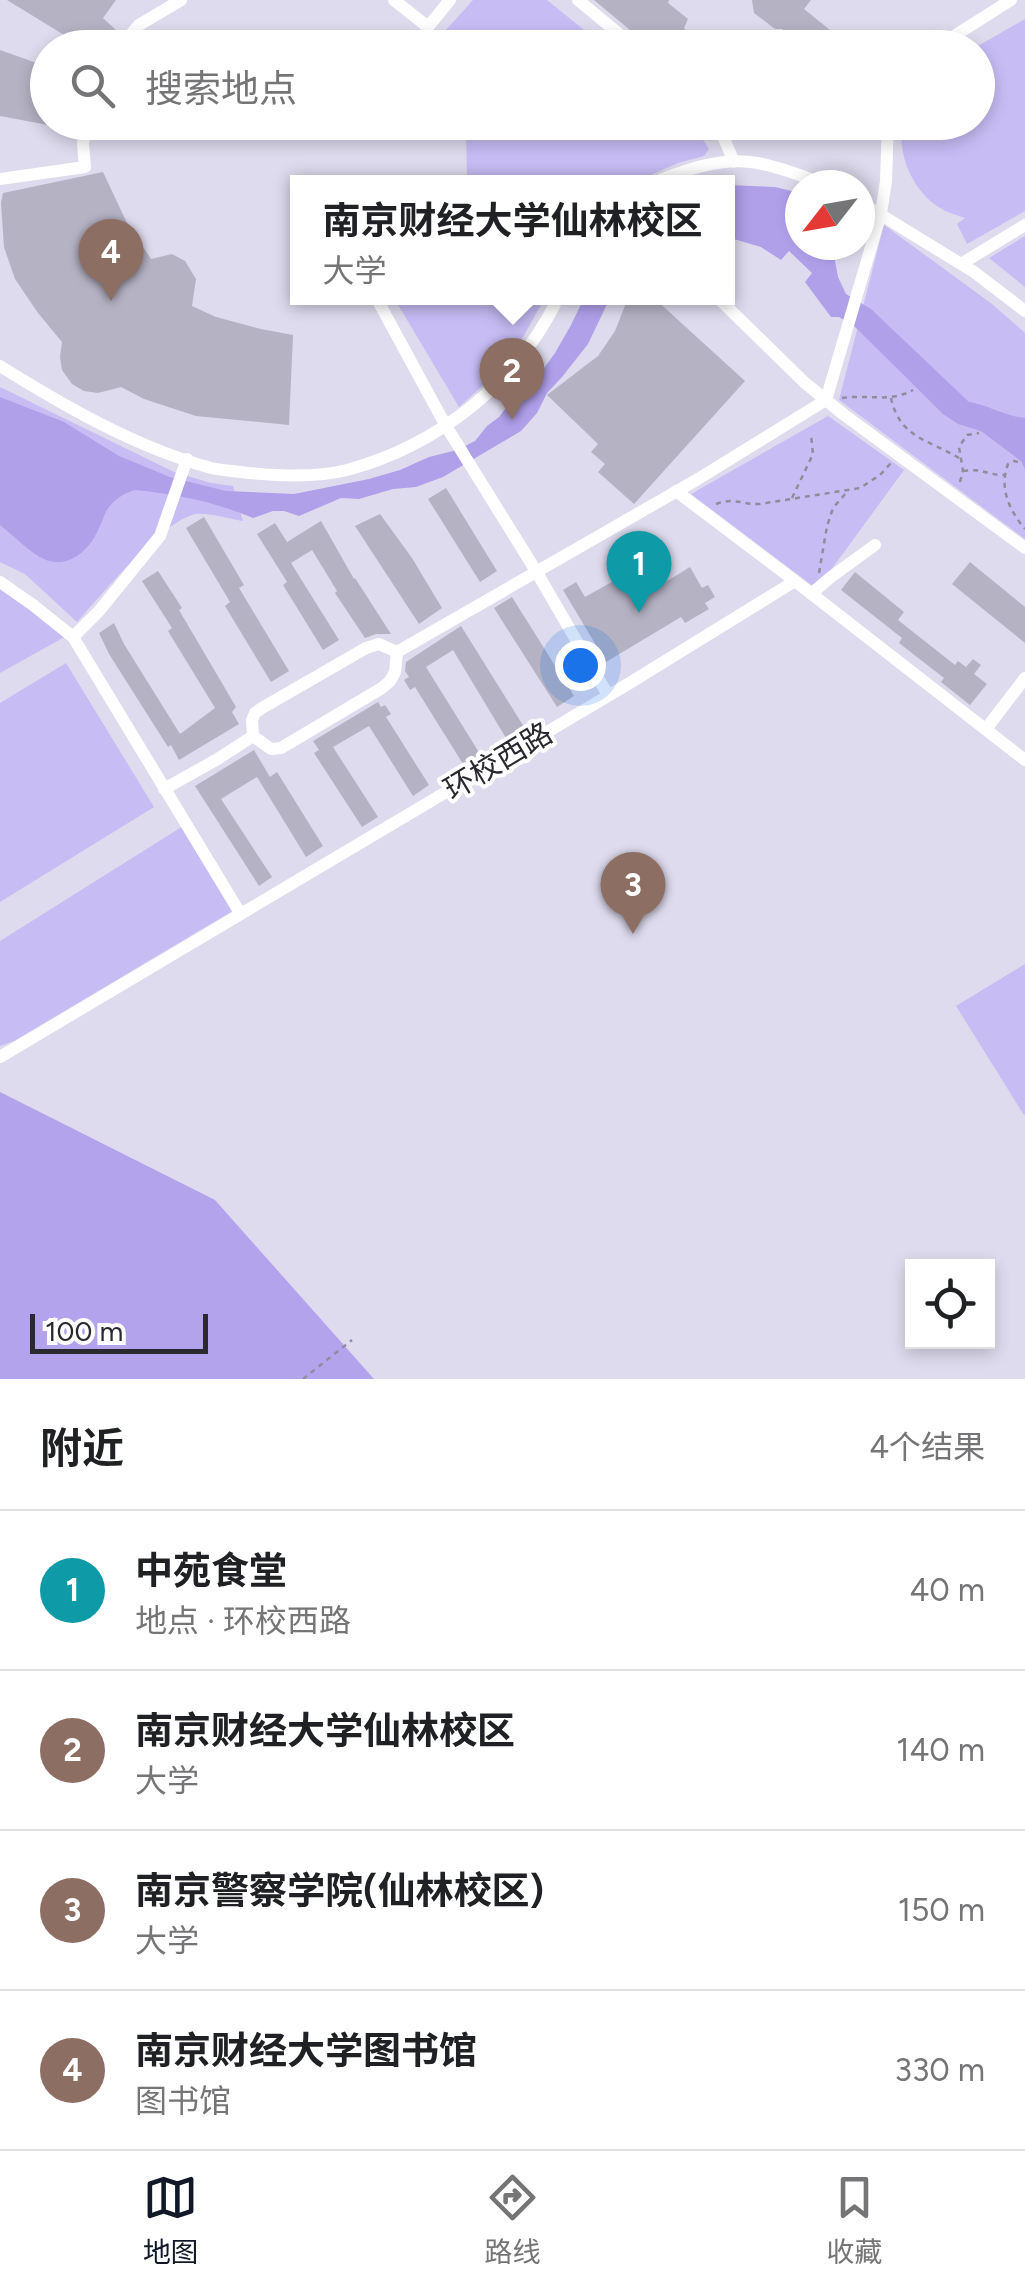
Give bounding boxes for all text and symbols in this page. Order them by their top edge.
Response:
search box [30,30,995,140]
icon: search [65,58,120,113]
text: 搜索地点 [145,66,297,112]
north arrow [785,170,875,260]
popup [290,175,735,305]
text: 南京财经大学仙林校区 [322,198,703,244]
pin: 4 [78,218,144,301]
text: 大学 [322,252,387,290]
pin: 2 [480,338,544,420]
pin: 1 [606,530,672,613]
your location [555,640,606,691]
street label: 环校西路 [437,714,559,808]
pin: 3 [600,852,666,934]
map controls [905,1259,995,1349]
button: locate [905,1259,995,1349]
scale bar [30,1309,208,1354]
text: 100 m [45,1314,123,1348]
text: 附近 [40,1423,124,1474]
text: 4个结果 [869,1428,985,1466]
text: 中苑食堂 [135,1548,287,1594]
text: 1 [66,1571,79,1609]
text: 40 m [909,1571,985,1609]
text: 地点 · 环校西路 [135,1602,351,1640]
text: 南京财经大学仙林校区 [135,1708,515,1754]
text: 2 [63,1731,82,1769]
text: 140 m [896,1731,985,1769]
text: 大学 [135,1762,199,1800]
text: 南京警察学院(仙林校区) [135,1868,544,1914]
text: 3 [64,1891,81,1929]
text: 150 m [898,1891,985,1929]
text: 大学 [135,1922,199,1960]
text: 南京财经大学图书馆 [135,2028,477,2074]
text: 4 [62,2051,83,2089]
text: 330 m [895,2051,985,2089]
text: 图书馆 [135,2082,231,2120]
tab: 地图 [143,2170,199,2270]
tab: 路线 [484,2170,540,2270]
tab: 收藏 [826,2170,882,2270]

